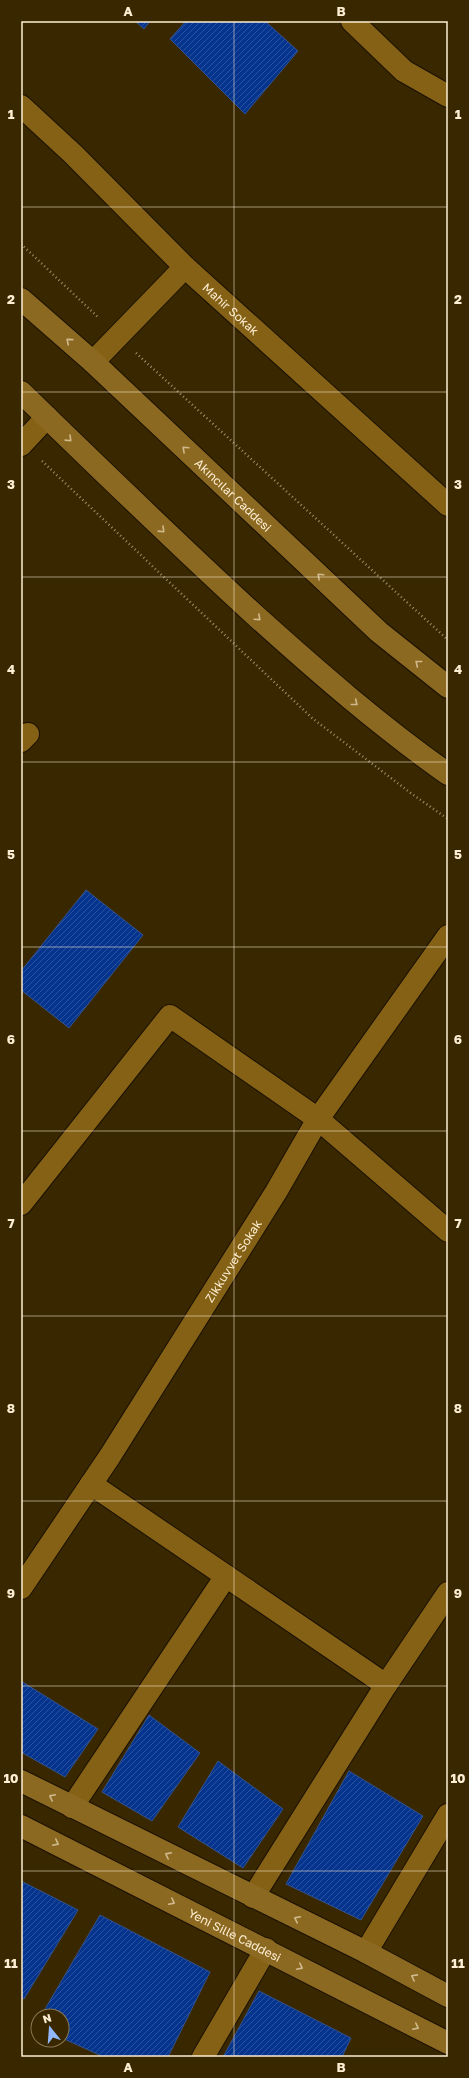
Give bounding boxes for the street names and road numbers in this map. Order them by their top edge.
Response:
street label: Mahir Sokak [200,279,262,338]
street label: Akıncılar Caddesi [192,455,275,534]
street label: Zikkuvvet Sokak [201,1216,265,1305]
street label: Yeni Sille Caddesi [186,1905,284,1965]

